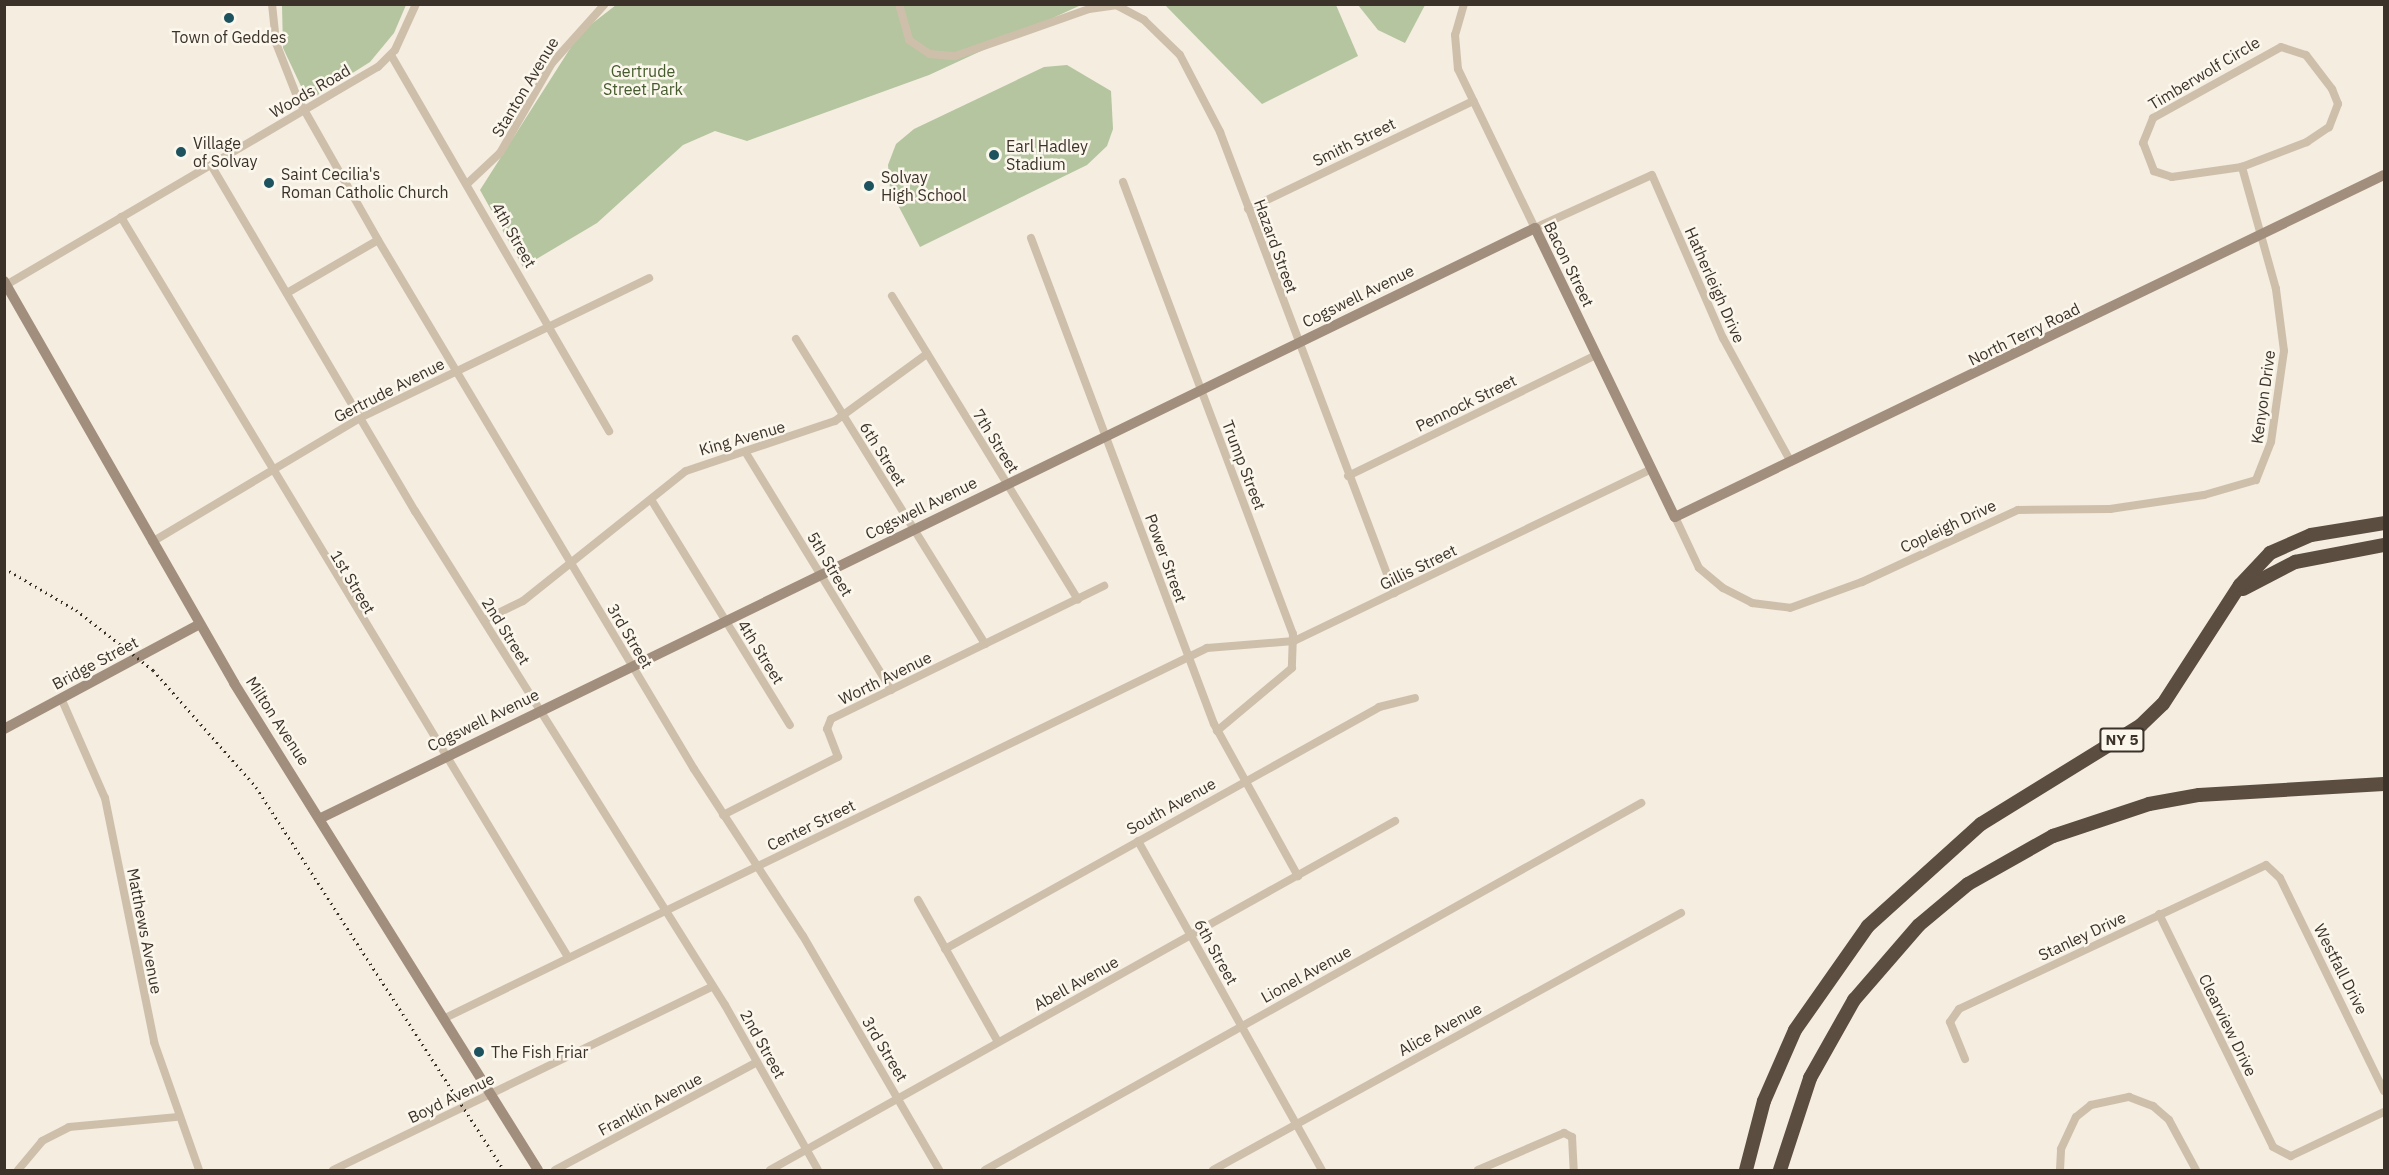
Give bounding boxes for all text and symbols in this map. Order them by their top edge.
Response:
marker: Town of Geddes [222,11,236,25]
place label: Town of Geddes [171,27,287,47]
street label: Timberwolf Circle [2145,32,2263,114]
street label: Stanton Avenue [488,33,562,141]
street label: Woods Road [266,60,354,122]
park label: Gertrude Street Park [603,61,683,99]
street label: Smith Street [1310,114,1398,170]
place label: Village of Solvay [193,133,257,171]
place label: Earl Hadley Stadium [1006,136,1088,174]
marker: Village of Solvay [174,145,188,159]
marker: Earl Hadley Stadium [987,148,1001,162]
place label: Saint Cecilia's Roman Catholic Church [281,164,449,202]
place label: Solvay High School [881,167,966,205]
marker: Saint Cecilia's Roman Catholic Church [262,176,276,190]
marker: Solvay High School [862,179,876,193]
street label: Hazard Street [1250,196,1302,296]
street label: 4th Street [488,199,540,271]
street label: Bacon Street [1540,218,1598,310]
street label: Hatherleigh Drive [1681,224,1749,346]
street label: Cogswell Avenue [1299,261,1417,331]
street label: North Terry Road [1965,299,2083,369]
street label: Kenyon Drive [2247,349,2279,445]
street label: Gertrude Avenue [330,354,448,426]
street label: Pennock Street [1413,370,1519,436]
street label: 7th Street [969,405,1023,477]
street label: King Avenue [697,417,787,459]
street label: 6th Street [856,418,910,490]
street label: Trump Street [1218,418,1270,512]
street label: Cogswell Avenue [862,473,980,543]
street label: Copleigh Drive [1897,495,1999,557]
street label: Power Street [1141,511,1191,605]
street label: 5th Street [803,528,857,600]
street label: Gillis Street [1376,540,1460,594]
street label: 1st Street [327,547,379,617]
street label: 2nd Street [478,594,534,668]
street label: 3rd Street [603,600,657,672]
street label: 4th Street [734,616,788,688]
street label: Bridge Street [49,632,141,694]
street label: Worth Avenue [835,647,935,709]
street label: Milton Avenue [242,673,314,769]
street label: Cogswell Avenue [424,685,542,755]
road number: NY 5 [2098,728,2146,752]
street label: South Avenue [1123,774,1219,838]
street label: Center Street [764,795,858,855]
street label: Matthews Avenue [123,867,167,995]
street label: Stanley Drive [2035,907,2129,965]
street label: 6th Street [1190,916,1242,988]
street label: Westfall Drive [2310,920,2372,1018]
street label: Lionel Avenue [1257,941,1355,1007]
street label: Abell Avenue [1030,952,1122,1014]
street label: Clearview Drive [2195,971,2261,1079]
street label: Alice Avenue [1395,998,1485,1060]
street label: 2nd Street [736,1006,790,1082]
street label: 3rd Street [858,1013,912,1085]
place label: The Fish Friar [491,1042,588,1062]
marker: The Fish Friar [472,1045,486,1059]
street label: Franklin Avenue [595,1068,705,1140]
street label: Boyd Avenue [405,1069,497,1127]

